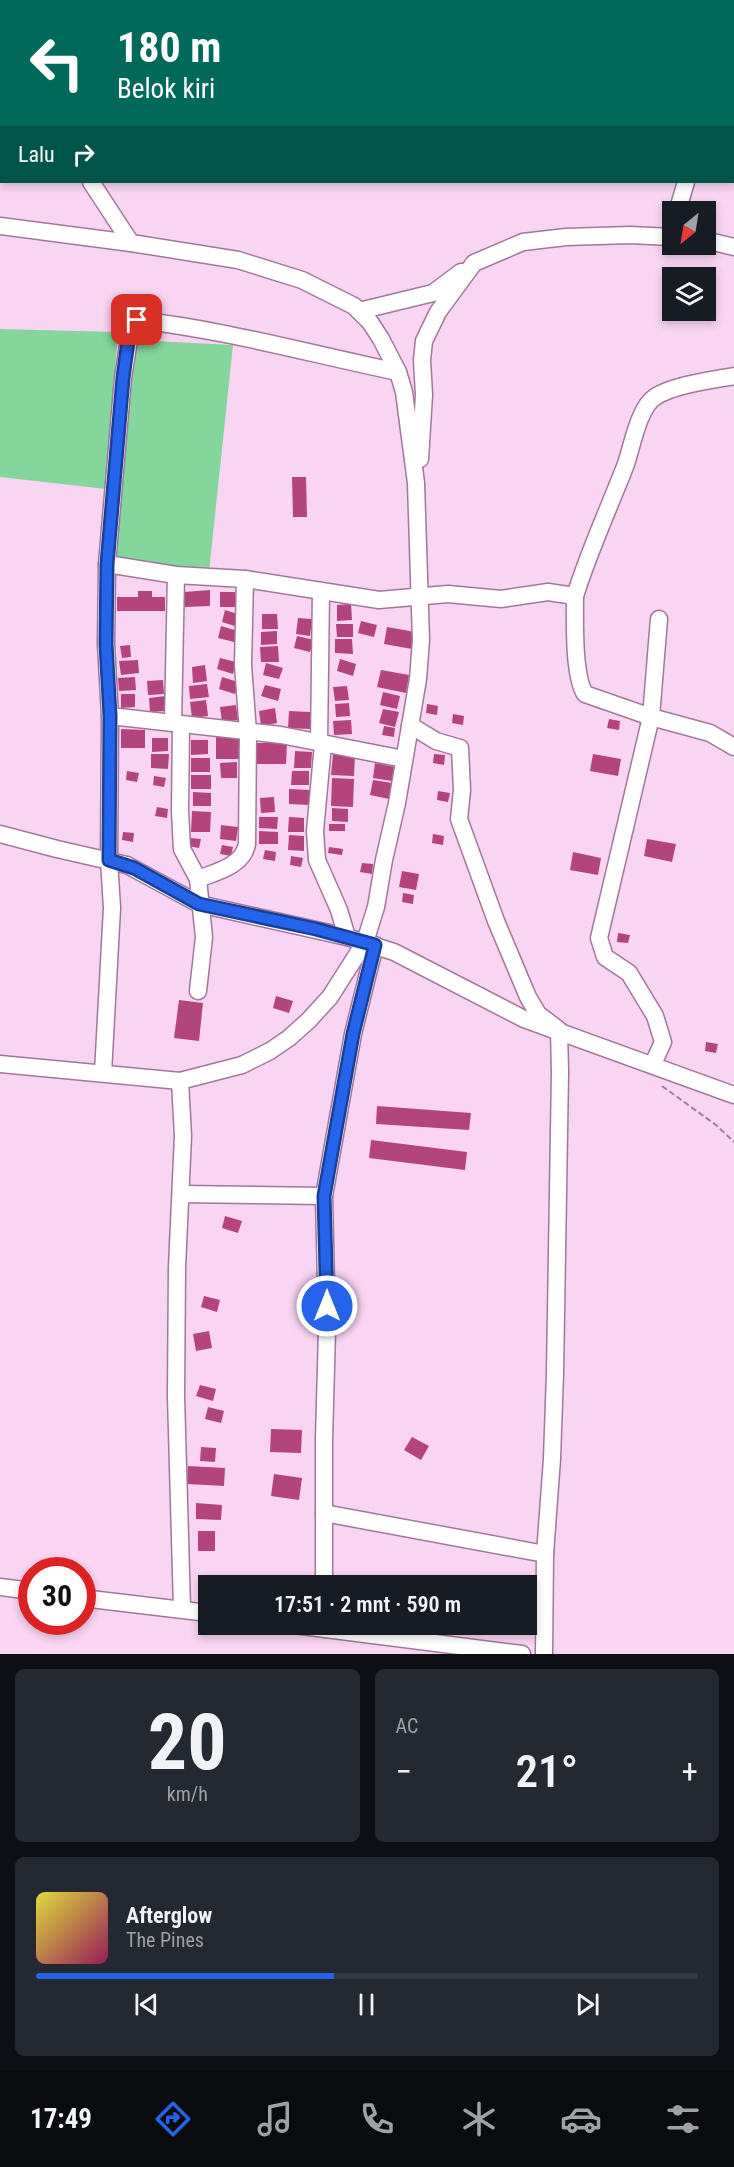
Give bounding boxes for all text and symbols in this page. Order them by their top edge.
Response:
text: 180 m [117,23,222,72]
icon: left [18,24,96,102]
text: Belok kiri [117,73,215,105]
icon: right [67,138,100,171]
text: Lalu [18,142,55,167]
north arrow [662,201,716,255]
map controls [662,201,716,321]
button: layers [662,267,716,321]
pin [111,294,162,345]
icon: arrive [120,303,153,336]
position arrow [295,1274,359,1338]
speed limit sign: 30 [18,1557,96,1635]
text: 17:51 · 2 mnt · 590 m [274,1592,461,1617]
text: 20 [148,1697,227,1788]
text: AC [396,1714,418,1738]
text: 21° [515,1745,578,1798]
text: − [396,1752,412,1791]
text: + [682,1752,698,1791]
text: km/h [167,1782,208,1806]
text: Afterglow [126,1903,212,1928]
text: The Pines [126,1928,204,1952]
icon: previous [130,1988,163,2021]
icon: pause [350,1988,383,2021]
icon: next [571,1988,604,2021]
icon: directions [152,2098,194,2140]
icon: music [254,2098,296,2140]
icon: phone [356,2098,398,2140]
icon: climate [458,2098,500,2140]
icon: car [560,2098,602,2140]
icon: filters [662,2098,704,2140]
text: 17:49 [30,2103,92,2135]

